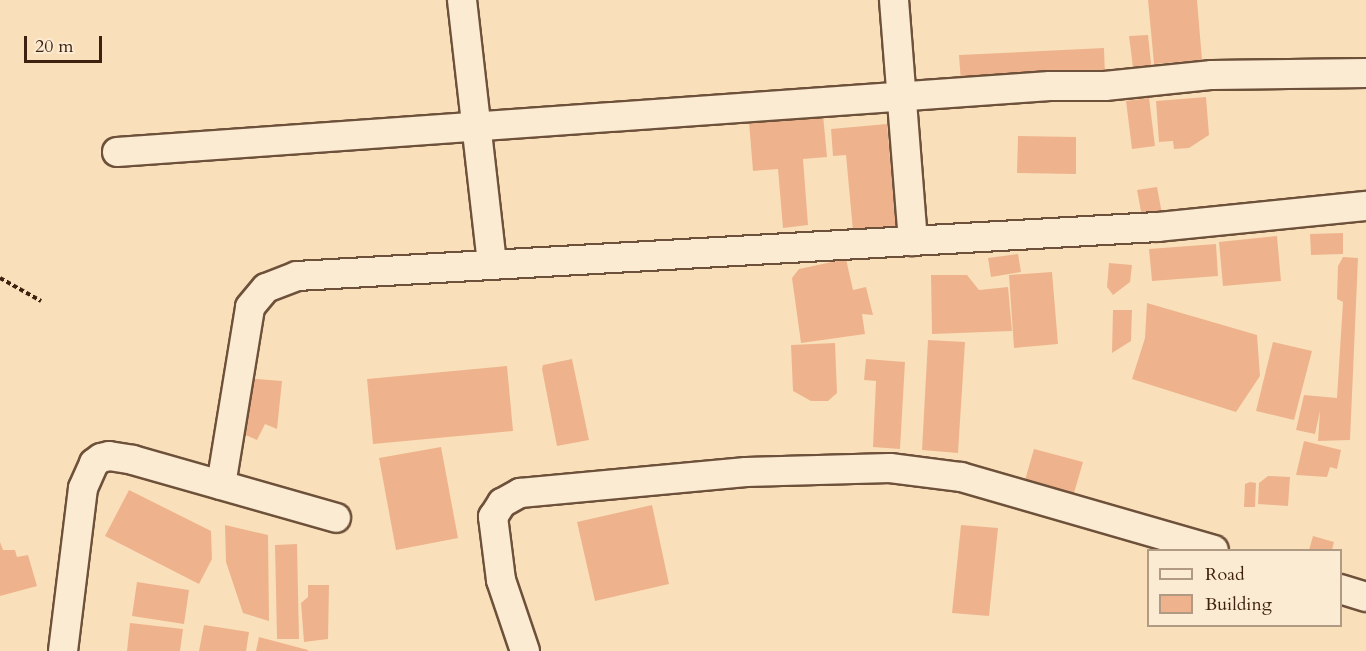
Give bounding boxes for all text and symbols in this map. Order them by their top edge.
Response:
scale bar [27,24,105,62]
text: 20 m [35,34,74,59]
legend [1147,549,1342,627]
text: Road [1205,562,1245,587]
text: Building [1205,592,1272,617]

